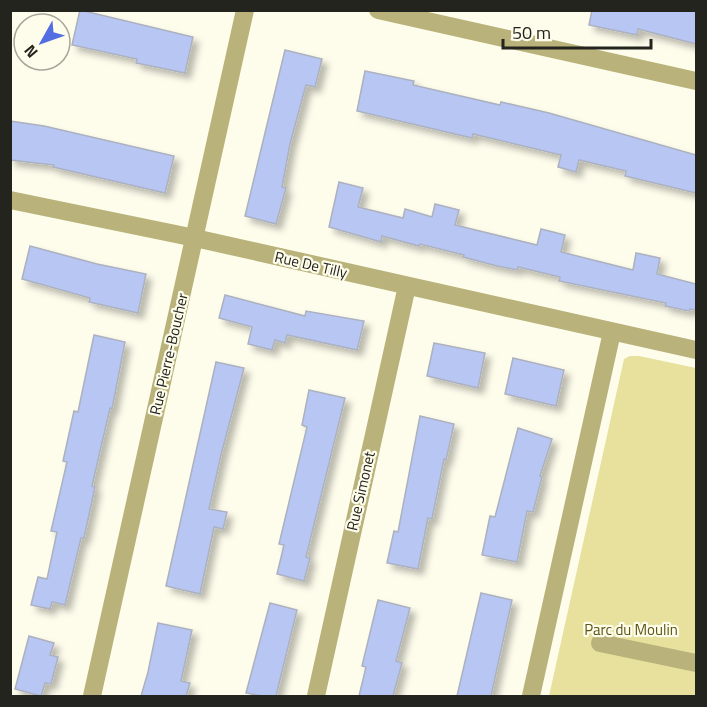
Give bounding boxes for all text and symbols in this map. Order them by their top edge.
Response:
north arrow [12,12,72,72]
scale bar [503,12,652,50]
text: 50 m [512,19,551,46]
text: N [18,40,43,64]
street label: Rue De Tilly [273,245,350,284]
street label: Rue Pierre-Boucher [143,291,194,417]
street label: Rue Simonet [340,448,381,533]
park label: Parc du Moulin [584,618,678,641]

